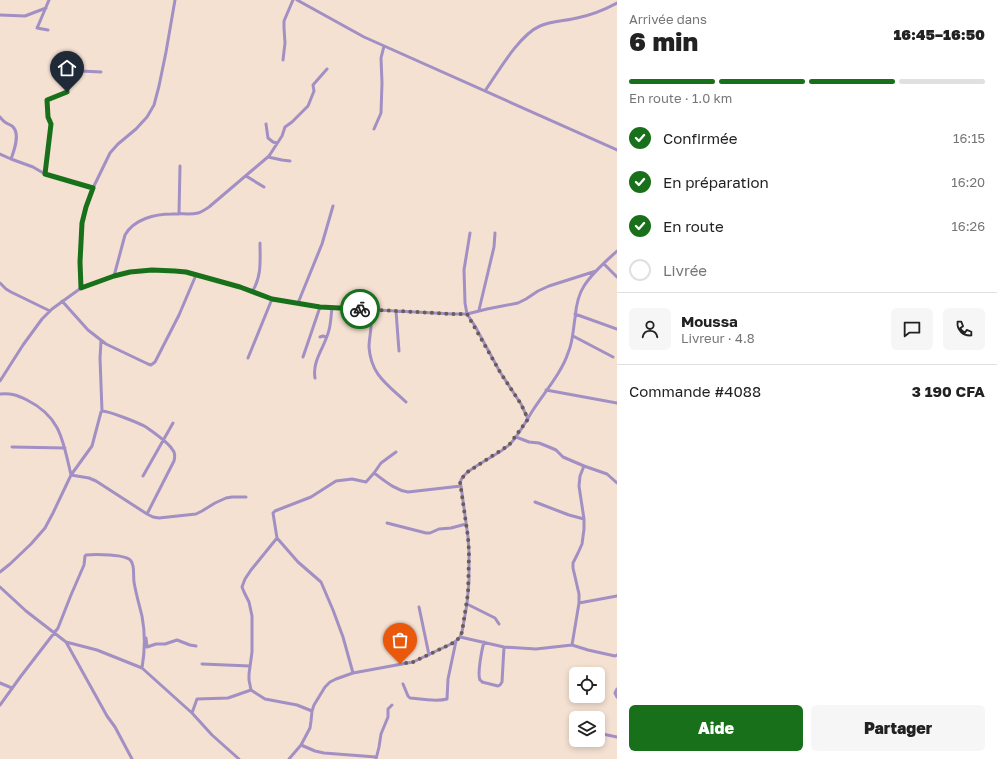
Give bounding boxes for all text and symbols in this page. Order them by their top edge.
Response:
text: Arrivée dans [629,11,707,27]
text: 16:45–16:50 [893,25,985,43]
text: 6 min [629,26,698,57]
pin [50,51,84,92]
icon: home [56,57,78,79]
text: En route · 1.0 km [629,90,732,106]
icon: check [629,127,651,149]
text: Confirmée [663,129,737,147]
text: 16:15 [953,130,985,146]
icon: check [629,171,651,193]
text: En préparation [663,173,769,191]
text: 16:20 [951,174,985,190]
icon: check [629,215,651,237]
text: En route [663,217,724,235]
text: 16:26 [952,218,985,234]
text: Livrée [663,261,707,279]
courier [340,289,380,329]
icon: bike [349,298,371,320]
button: person [629,308,671,350]
button: chat [891,308,933,350]
button: phone [943,308,985,350]
text: Moussa [681,312,738,330]
text: Livreur · 4.8 [681,330,755,346]
text: Commande #4088 [629,382,761,400]
text: 3 190 CFA [912,382,985,400]
pin [383,623,417,664]
icon: bag [389,629,411,651]
map controls [569,667,605,747]
button: locate [569,667,605,703]
button: Aide [629,705,803,751]
button: Partager [811,705,985,751]
button: layers [569,711,605,747]

